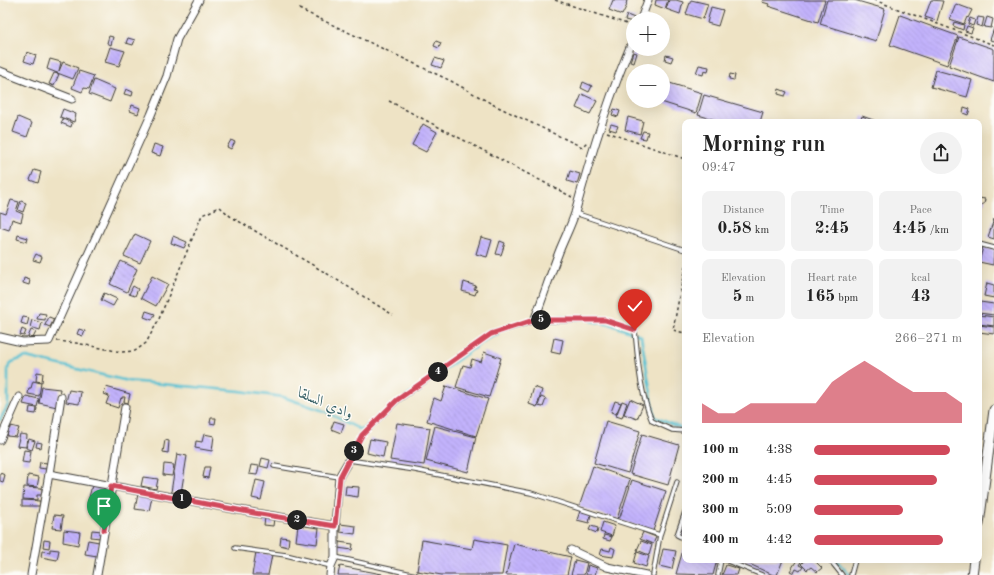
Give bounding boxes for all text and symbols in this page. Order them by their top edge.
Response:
map controls [626,12,670,108]
button: + [626,12,670,56]
button: − [626,64,670,108]
button: share [920,132,962,174]
text: Morning run [702,134,825,156]
text: 09:47 [702,161,736,174]
text: Distance [723,205,764,216]
text: Time [820,205,844,216]
text: Pace [910,205,932,216]
text: 0.58 [717,220,752,237]
text: 2:45 [815,220,849,237]
text: 4:45 [892,220,927,237]
text: km [752,225,769,236]
text: /km [927,225,949,236]
text: Elevation [721,273,766,284]
text: Heart rate [807,273,857,284]
text: kcal [911,273,930,284]
text: 5 [732,288,742,305]
text: 165 [806,288,835,305]
text: 43 [911,288,931,305]
pin [618,289,652,330]
text: m [742,293,754,304]
text: bpm [835,293,858,304]
icon: check [624,295,646,317]
pin: 5 [531,310,551,330]
text: 5 [538,314,544,325]
text: Elevation [702,332,755,345]
text: 266–271 m [895,332,962,345]
pin: 4 [428,362,448,382]
text: 4 [435,366,441,377]
water label: وادي السلقا [293,385,355,425]
pin: 3 [344,441,364,461]
text: 100 m [702,443,739,456]
text: 4:38 [766,443,792,456]
text: 3 [351,445,357,456]
text: 200 m [702,473,739,486]
text: 4:45 [766,473,792,486]
pin [87,489,121,530]
pin: 1 [172,489,192,509]
text: 1 [179,493,185,504]
icon: arrive [93,495,115,517]
text: 300 m [702,503,739,516]
text: 5:09 [766,503,792,516]
pin: 2 [287,510,307,530]
text: 2 [294,514,300,525]
text: 400 m [702,533,739,546]
text: 4:42 [766,533,792,546]

